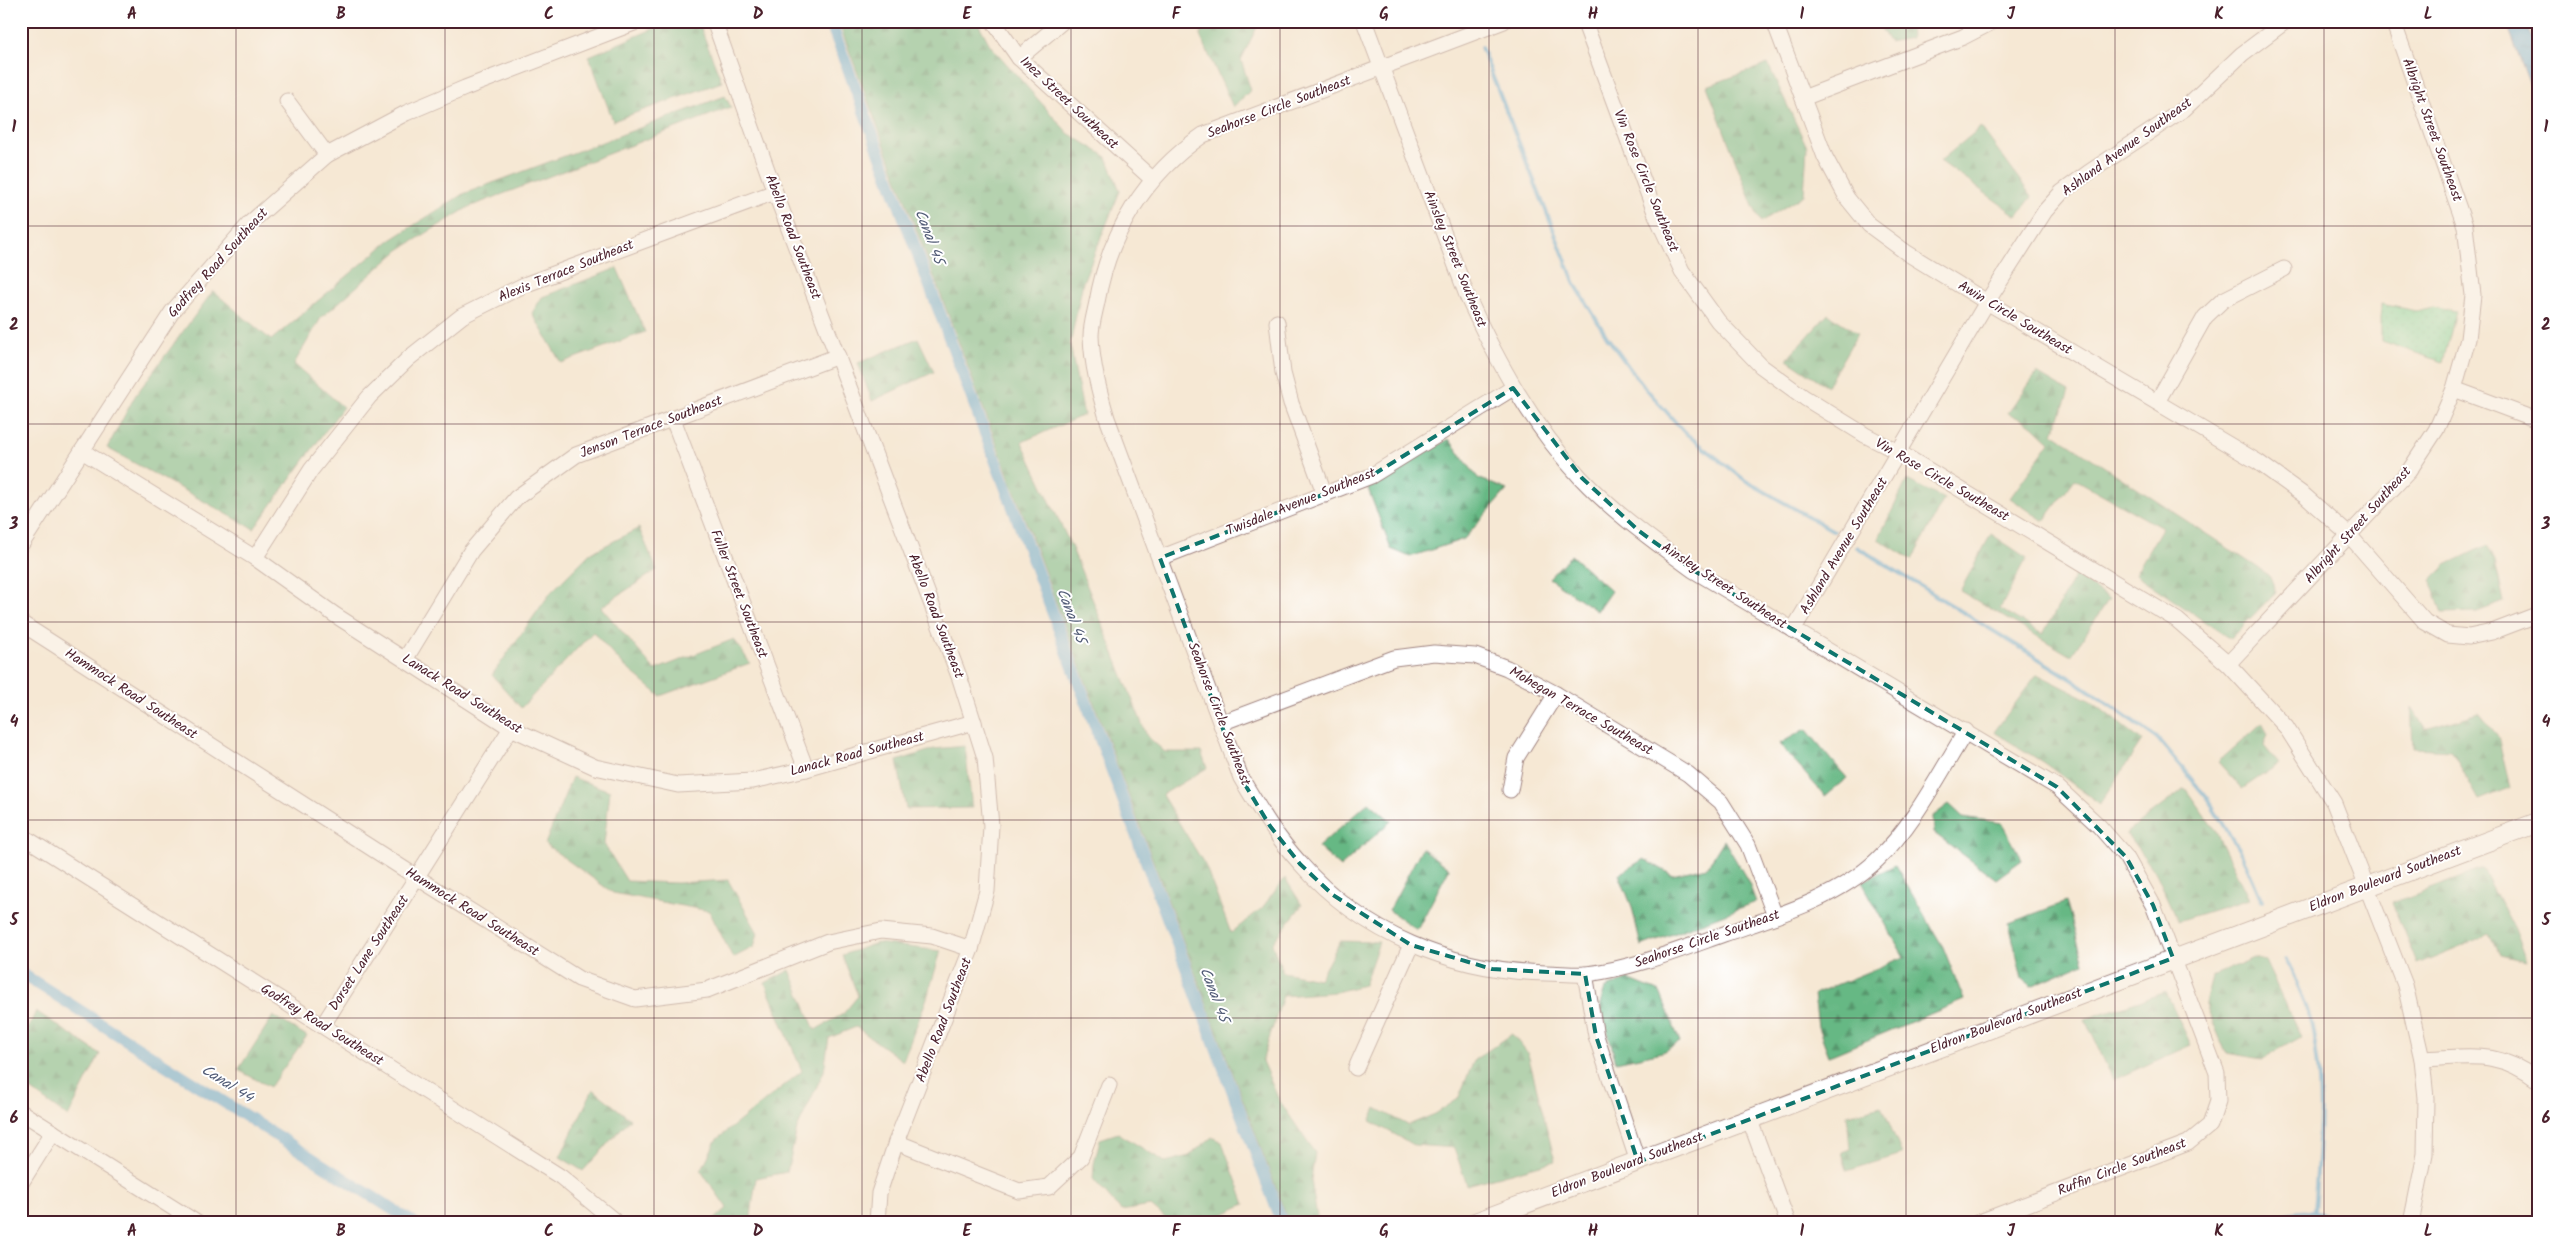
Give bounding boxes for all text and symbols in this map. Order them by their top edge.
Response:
text: A [127,2,137,27]
text: B [336,2,346,27]
text: C [544,2,554,27]
text: D [753,2,764,27]
text: E [963,2,973,27]
text: F [1172,2,1182,27]
text: G [1379,2,1389,27]
text: H [1588,2,1598,27]
text: I [1800,2,1805,27]
text: J [2007,2,2016,27]
text: K [2214,2,2224,27]
text: L [2424,2,2432,27]
street label: Inez Street Southeast [1014,51,1124,155]
street label: Albright Street Southeast [2396,55,2468,205]
street label: Seahorse Circle Southeast [1204,69,1355,145]
street label: Ashland Avenue Southeast [2057,92,2197,202]
street label: Vin Rose Circle Southeast [1607,106,1685,256]
text: 1 [12,115,17,140]
text: 1 [2544,115,2549,140]
street label: Abello Road Southeast [759,171,827,303]
street label: Ainsley Street Southeast [1417,187,1493,331]
street label: Godfrey Road Southeast [162,203,274,323]
water label: Canal 45 [908,206,952,272]
street label: Alexis Terrace Southeast [495,234,638,308]
street label: Awin Circle Southeast [1954,275,2077,361]
text: 2 [9,313,19,338]
text: 2 [2541,313,2551,338]
street label: Jenson Terrace Southeast [576,389,726,464]
street label: Vin Rose Circle Southeast [1871,433,2014,528]
street label: Albright Street Southeast [2299,461,2417,589]
street label: Twisdale Avenue Southeast [1223,462,1380,542]
street label: Ashland Avenue Southeast [1794,473,1894,619]
text: 3 [9,512,19,537]
text: 3 [2541,512,2551,537]
street label: Fuller Street Southeast [704,526,774,662]
street label: Ainsley Street Southeast [1657,537,1792,635]
street label: Abello Road Southeast [902,550,970,682]
water label: Canal 45 [1050,585,1094,651]
street label: Seahorse Circle Southeast [1181,639,1257,790]
street label: Hammock Road Southeast [60,643,202,746]
street label: Lanack Road Southeast [398,648,527,740]
street label: Mohegan Terrace Southeast [1505,661,1658,762]
text: 4 [10,710,19,735]
text: 4 [2542,710,2551,735]
street label: Lanack Road Southeast [787,725,927,782]
street label: Eldron Boulevard Southeast [2306,840,2465,918]
street label: Hammock Road Southeast [401,862,544,963]
street label: Dorset Lane Southeast [323,890,415,1015]
street label: Seahorse Circle Southeast [1631,904,1783,974]
text: 5 [9,908,20,933]
text: 5 [2541,908,2552,933]
street label: Abello Road Southeast [910,954,978,1086]
water label: Canal 45 [1193,964,1237,1030]
street label: Godfrey Road Southeast [256,978,388,1072]
street label: Eldron Boulevard Southeast [1927,982,2086,1060]
water label: Canal 44 [196,1059,259,1110]
text: 6 [10,1106,19,1131]
text: 6 [2542,1106,2551,1131]
street label: Eldron Boulevard Southeast [1548,1126,1707,1204]
street label: Ruffin Circle Southeast [2054,1132,2190,1202]
text: A [127,1219,137,1244]
text: B [336,1219,346,1244]
text: C [544,1219,554,1244]
text: D [753,1219,764,1244]
text: E [963,1219,973,1244]
text: F [1172,1219,1182,1244]
text: G [1379,1219,1389,1244]
text: H [1588,1219,1598,1244]
text: I [1800,1219,1805,1244]
text: J [2007,1219,2016,1244]
text: K [2214,1219,2224,1244]
text: L [2424,1219,2432,1244]

